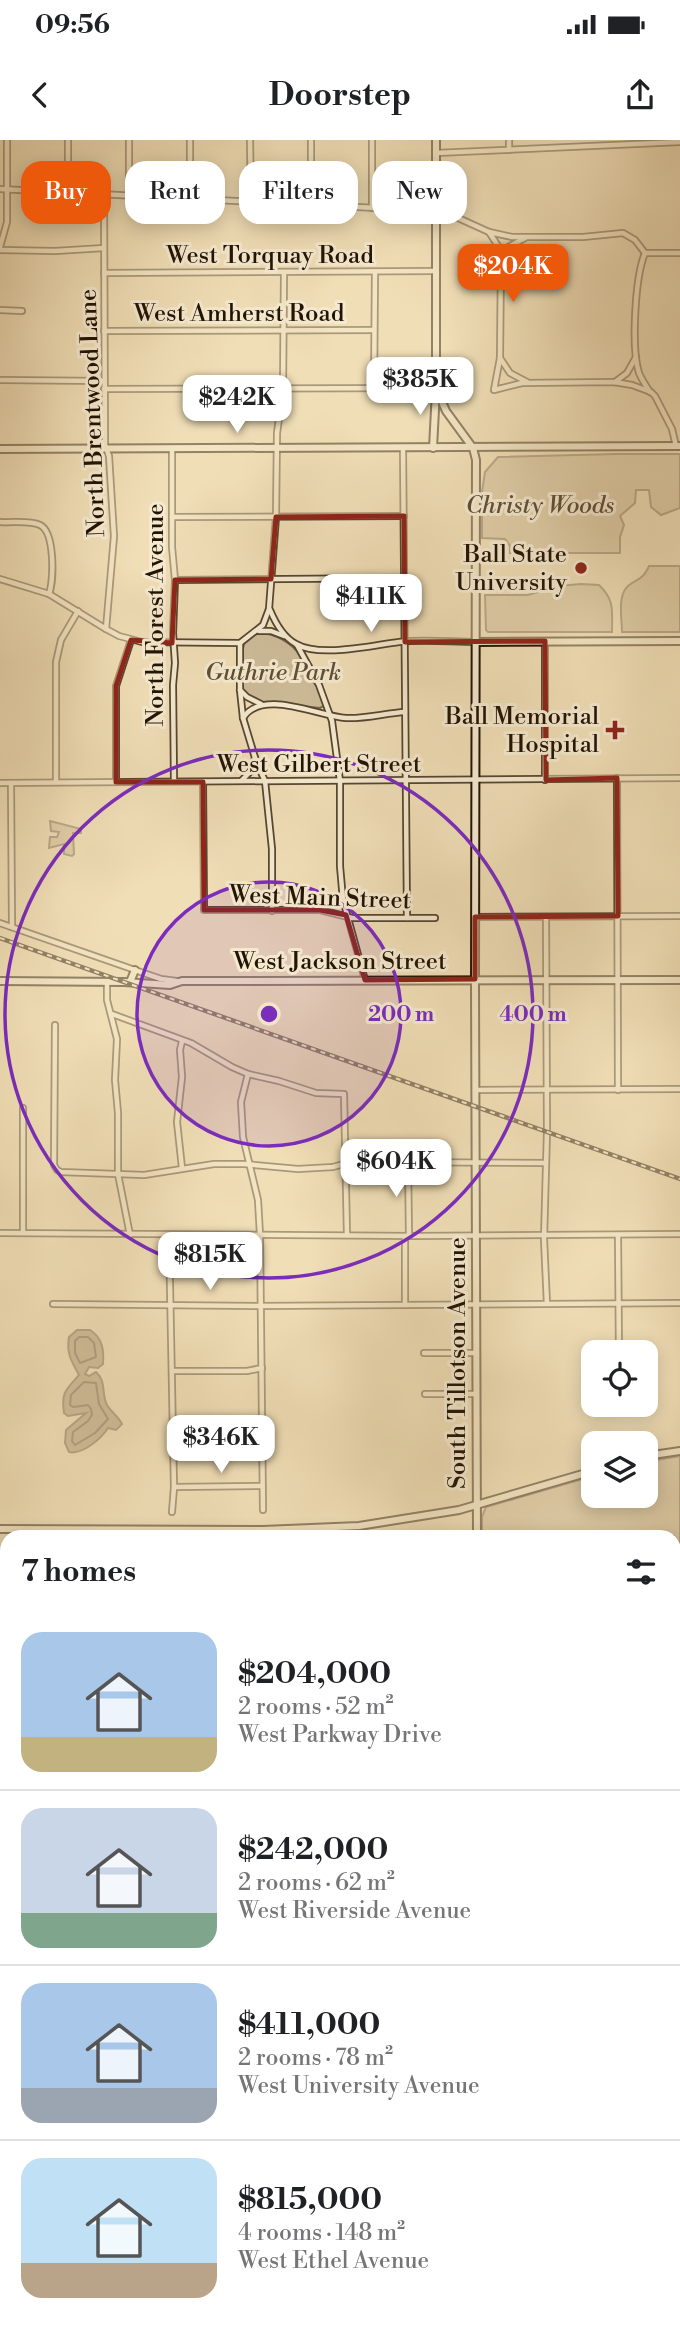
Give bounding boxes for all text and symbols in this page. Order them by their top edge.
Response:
text: 09:56 [35,9,110,41]
text: Doorstep [269,75,411,115]
icon: back [21,76,59,114]
icon: share [621,76,659,114]
chip: Buy [21,161,111,224]
chip: Rent [125,161,225,224]
chip: Filters [239,161,358,224]
chip: New [372,161,467,224]
street label: West Torquay Road [165,241,374,271]
pin: $204K [464,244,562,304]
text: $204K [474,253,552,281]
street label: North Brentwood Lane [74,288,112,538]
street label: West Amherst Road [133,299,345,329]
pin: $385K [371,358,469,417]
text: $385K [382,366,458,394]
pin: $242K [188,376,286,435]
text: $242K [199,384,275,412]
park label: Christy Woods [466,491,614,521]
street label: North Forest Avenue [141,503,171,727]
place label: Ball State University [455,540,567,598]
marker: Ball State University [573,560,589,576]
pin: $411K [322,574,420,634]
text: $411K [336,583,406,611]
park label: Guthrie Park [205,658,341,688]
place label: Ball Memorial Hospital [444,702,599,760]
marker: Ball Memorial Hospital [605,720,625,740]
street label: West Gilbert Street [216,750,422,780]
street label: West Main Street [227,880,412,916]
street label: West Jackson Street [233,947,447,977]
centre of rings [257,1002,281,1026]
text: 200 m [368,1002,434,1028]
text: 400 m [499,1002,567,1028]
pin: $604K [347,1140,445,1199]
text: $604K [357,1148,435,1176]
pin: $815K [161,1232,259,1292]
street label: South Tillotson Avenue [443,1237,473,1489]
text: $815K [174,1241,246,1269]
map controls [581,1340,658,1508]
button: locate [581,1340,658,1417]
pin: $346K [172,1416,270,1475]
text: $346K [183,1424,259,1452]
button: layers [581,1431,658,1508]
text: 7 homes [21,1553,136,1591]
icon: filters [622,1553,660,1591]
text: $204,000 [238,1655,391,1693]
icon: home [77,1660,161,1744]
text: 2 rooms · 52 m² [238,1693,394,1721]
text: West Parkway Drive [238,1721,442,1749]
text: $242,000 [238,1831,388,1869]
icon: home [77,1836,161,1920]
text: 2 rooms · 62 m² [238,1869,395,1897]
text: West Riverside Avenue [238,1897,471,1925]
text: $411,000 [238,2006,380,2044]
icon: home [77,2011,161,2095]
text: 2 rooms · 78 m² [238,2044,393,2072]
text: West University Avenue [238,2072,480,2100]
text: $815,000 [238,2181,382,2219]
icon: home [77,2186,161,2270]
text: 4 rooms · 148 m² [238,2219,405,2247]
text: West Ethel Avenue [238,2247,429,2275]

